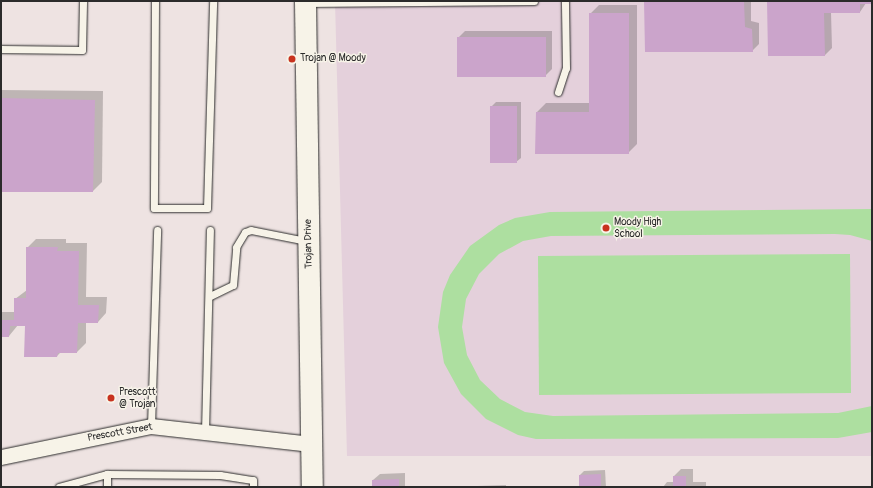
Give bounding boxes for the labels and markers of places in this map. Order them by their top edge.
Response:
place label: Trojan @ Moody [300,53,366,65]
marker: Trojan @ Moody [287,54,297,64]
place label: Moody High School [614,216,661,240]
marker: Moody High School [601,223,611,233]
place label: Prescott @ Trojan [119,386,156,410]
marker: Prescott @ Trojan [106,393,116,403]

